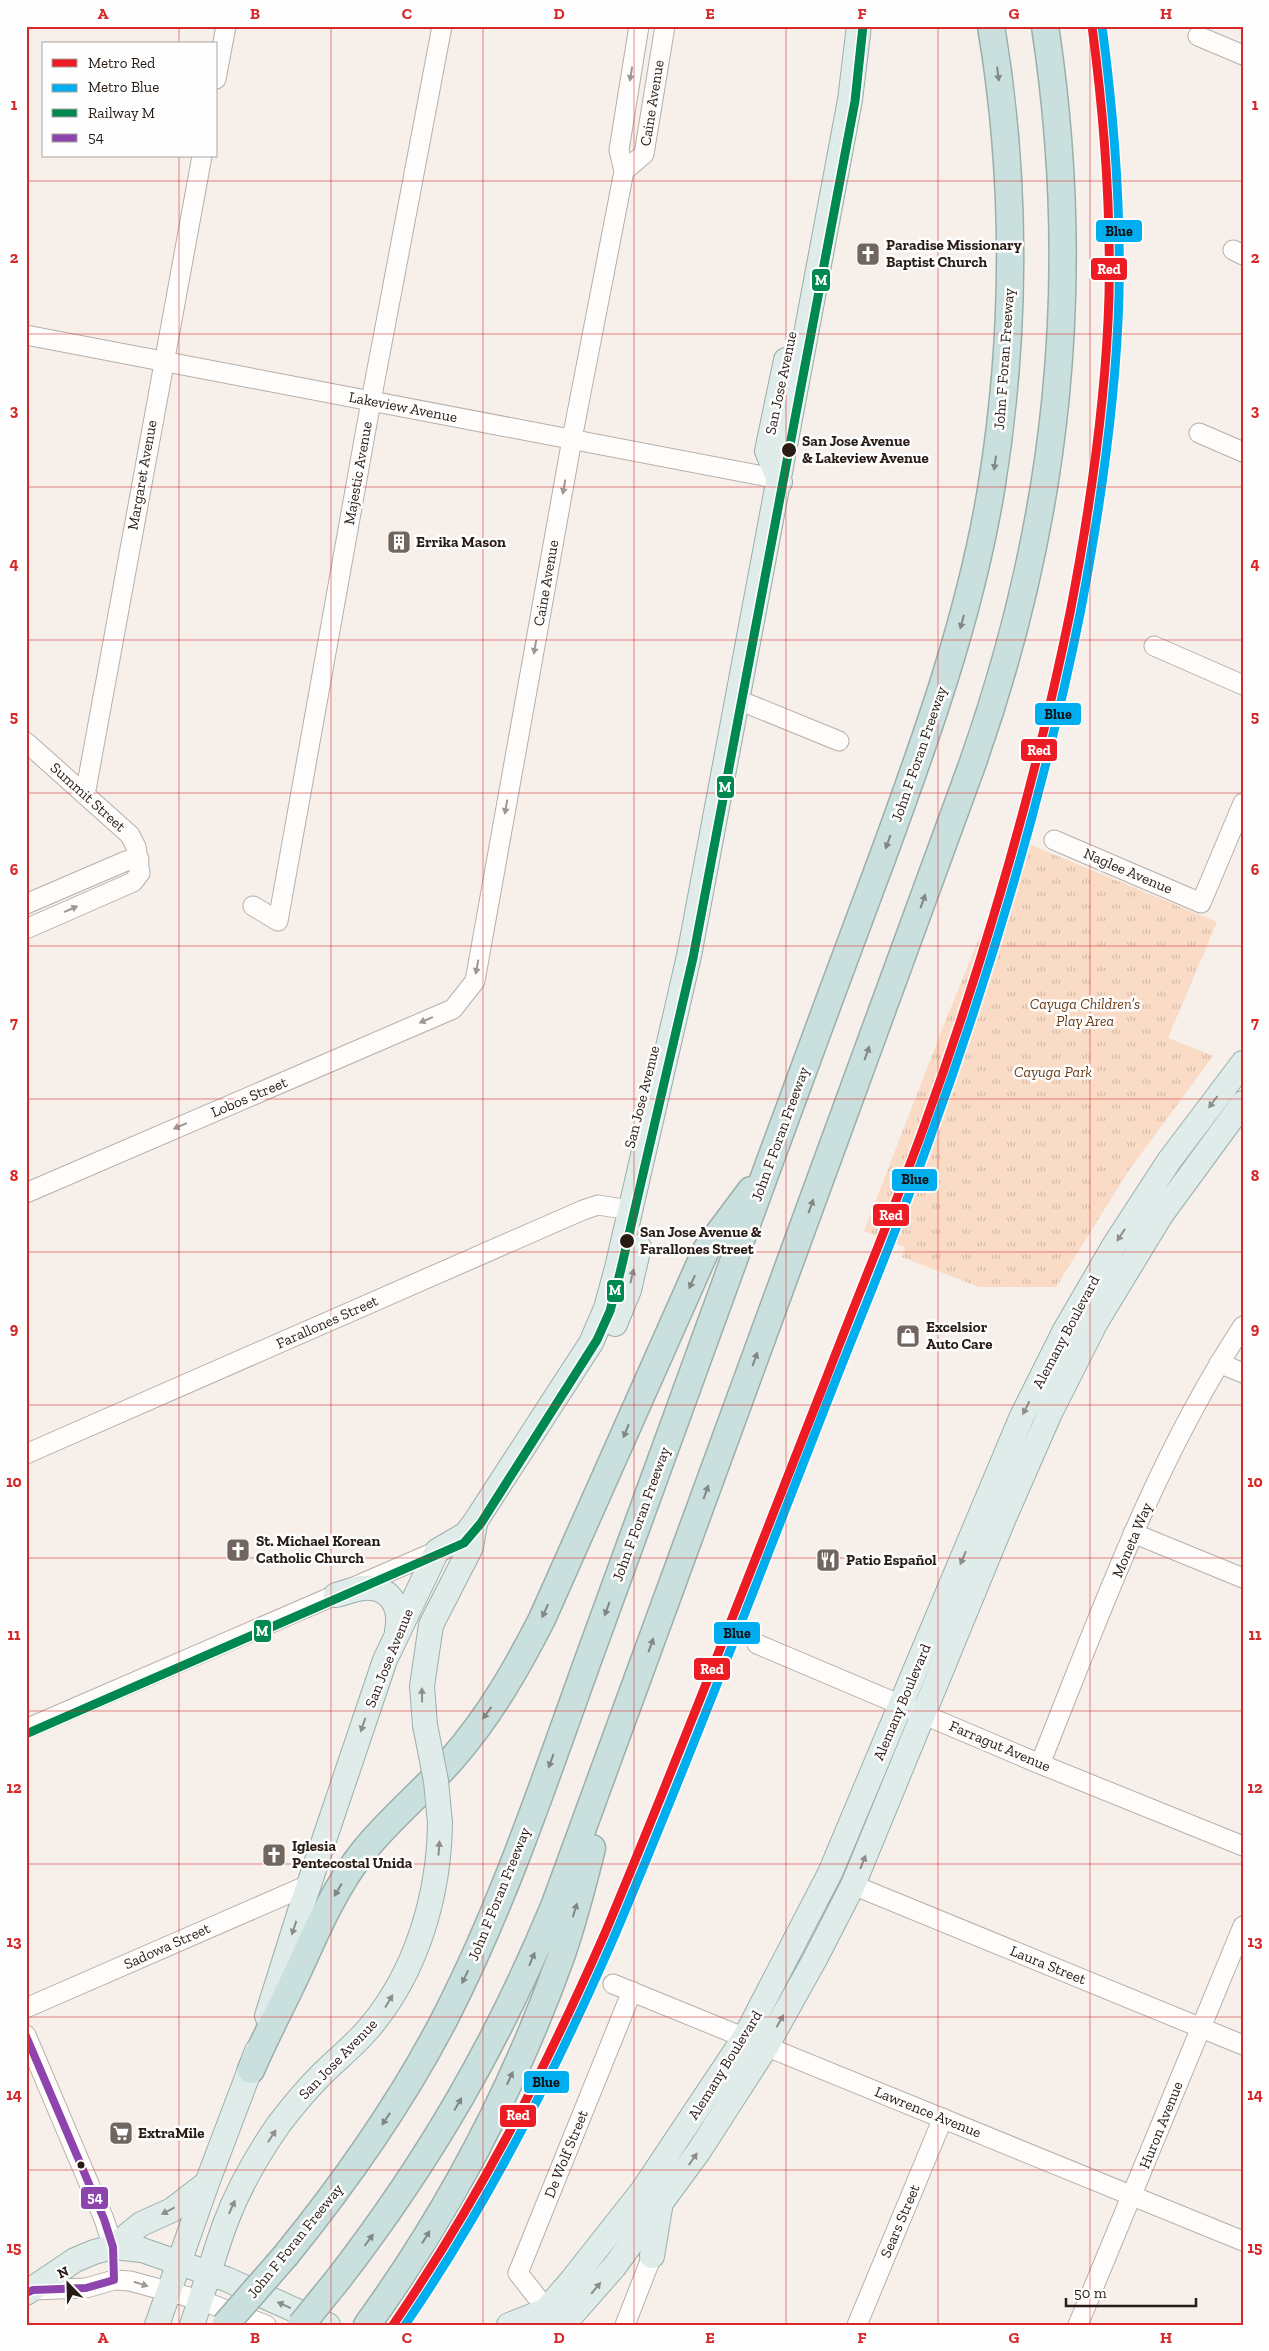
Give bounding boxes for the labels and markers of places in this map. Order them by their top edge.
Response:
place label: Paradise Missionary Baptist Church [886,236,1022,271]
church icon: Paradise Missionary Baptist Church [855,241,881,267]
place label: San Jose Avenue & Lakeview Avenue [802,432,929,467]
marker: San Jose Avenue & Lakeview Avenue [780,441,798,459]
building icon: Errika Mason [386,529,412,555]
place label: Errika Mason [416,533,506,551]
place label: San Jose Avenue & Farallones Street [640,1223,762,1258]
marker: San Jose Avenue & Farallones Street [618,1232,636,1250]
place label: Excelsior Auto Care [926,1318,993,1353]
shop icon: Excelsior Auto Care [895,1323,921,1349]
place label: St. Michael Korean Catholic Church [256,1532,380,1567]
church icon: St. Michael Korean Catholic Church [225,1537,251,1563]
restaurant icon: Patio Español [815,1547,841,1573]
place label: Patio Español [846,1551,937,1569]
place label: Iglesia Pentecostal Unida [292,1837,413,1872]
church icon: Iglesia Pentecostal Unida [261,1842,287,1868]
supermarket icon: ExtraMile [108,2120,134,2146]
place label: ExtraMile [138,2124,205,2142]
unlabelled marker [76,2160,86,2170]

